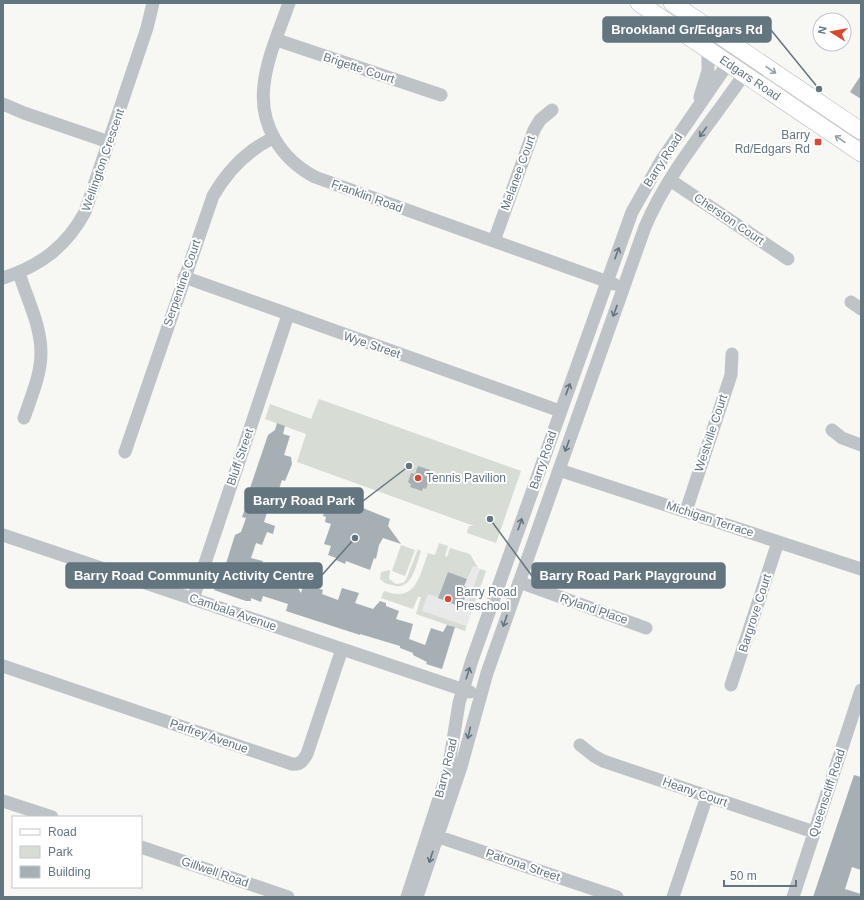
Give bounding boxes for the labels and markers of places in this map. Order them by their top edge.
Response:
callout: Brookland Gr/Edgars Rd [603,17,771,42]
place label: Barry Rd/Edgars Rd [735,128,810,156]
marker: Barry Rd/Edgars Rd [813,137,823,147]
place label: Tennis Pavilion [426,471,506,485]
marker: Tennis Pavilion [413,473,423,483]
callout: Barry Road Park [245,488,363,513]
callout: Barry Road Community Activity Centre [66,563,322,588]
callout: Barry Road Park Playground [532,563,725,588]
place label: Barry Road Preschool [456,585,517,613]
marker: Barry Road Preschool [443,594,453,604]

